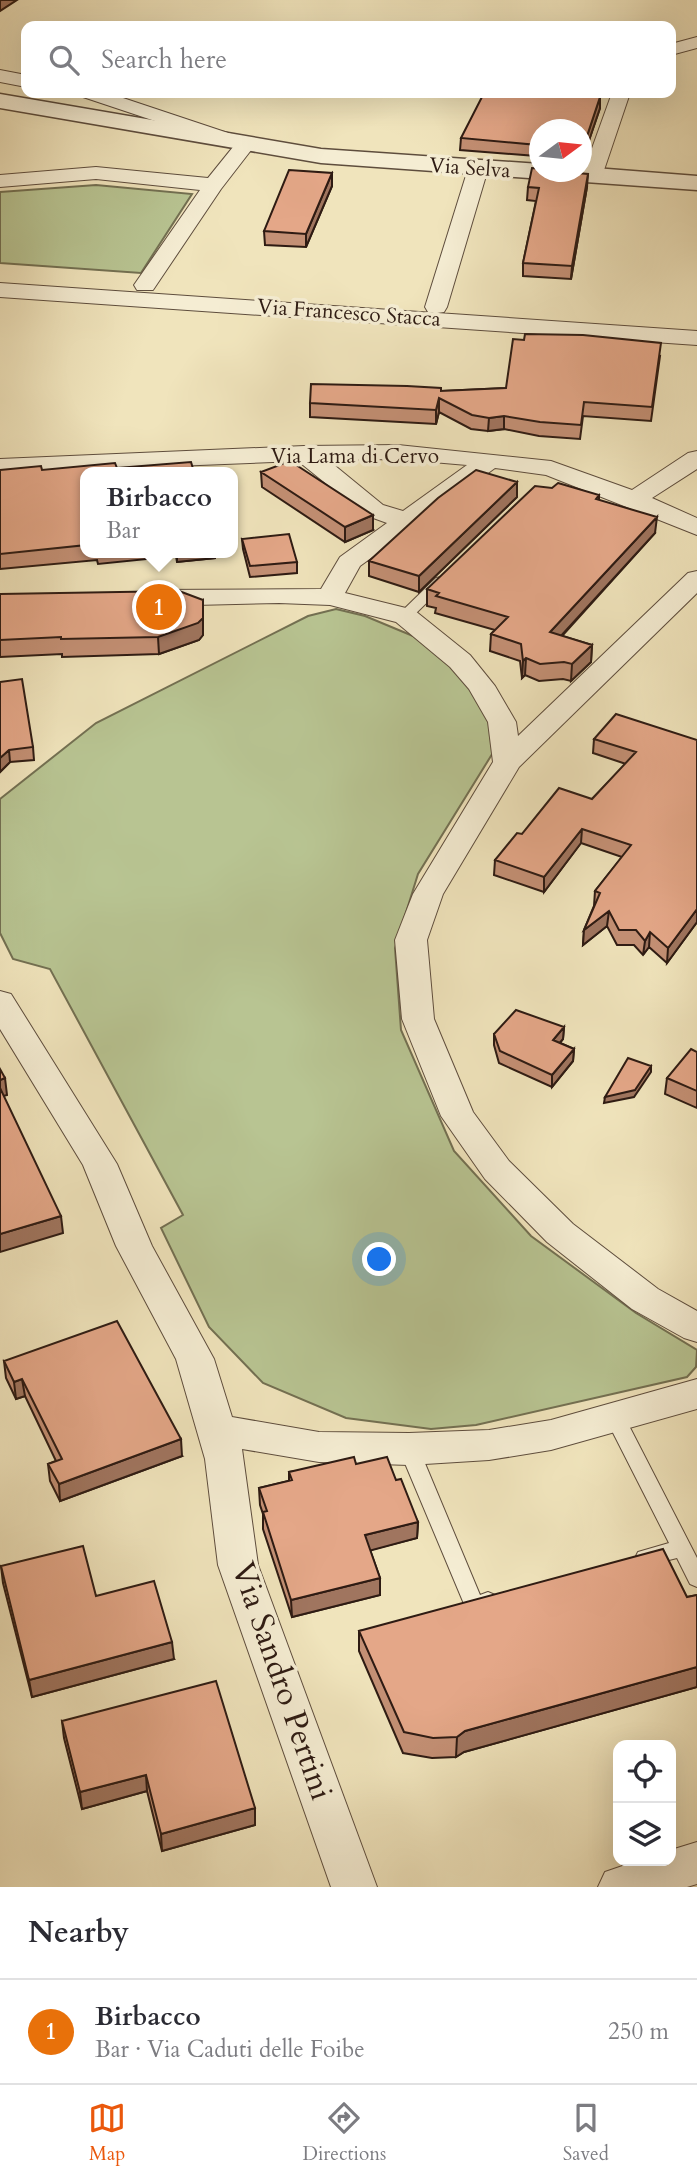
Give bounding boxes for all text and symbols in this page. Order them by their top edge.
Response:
search box [21,21,676,98]
icon: search [45,41,83,79]
text: Search here [101,42,227,77]
north arrow [529,119,592,182]
street label: Via Selva [429,151,511,185]
street label: Via Francesco Stacca [256,292,442,334]
street label: Via Lama di Cervo [271,442,439,471]
popup [80,467,238,558]
text: Birbacco [106,480,212,515]
text: Bar [106,515,140,546]
pin: 1 [136,581,182,633]
your location [362,1242,396,1276]
street label: Via Sandro Pertini [221,1556,343,1806]
map controls [613,1740,676,1866]
button: locate [613,1740,676,1803]
button: layers [613,1803,676,1866]
text: Nearby [28,1912,129,1953]
text: Birbacco [95,1999,201,2034]
text: 1 [45,2016,57,2047]
text: 250 m [608,2016,669,2047]
text: Bar · Via Caduti delle Foibe [95,2034,365,2065]
tab: Map [88,2099,126,2167]
tab: Directions [303,2099,386,2167]
tab: Saved [563,2099,609,2167]

